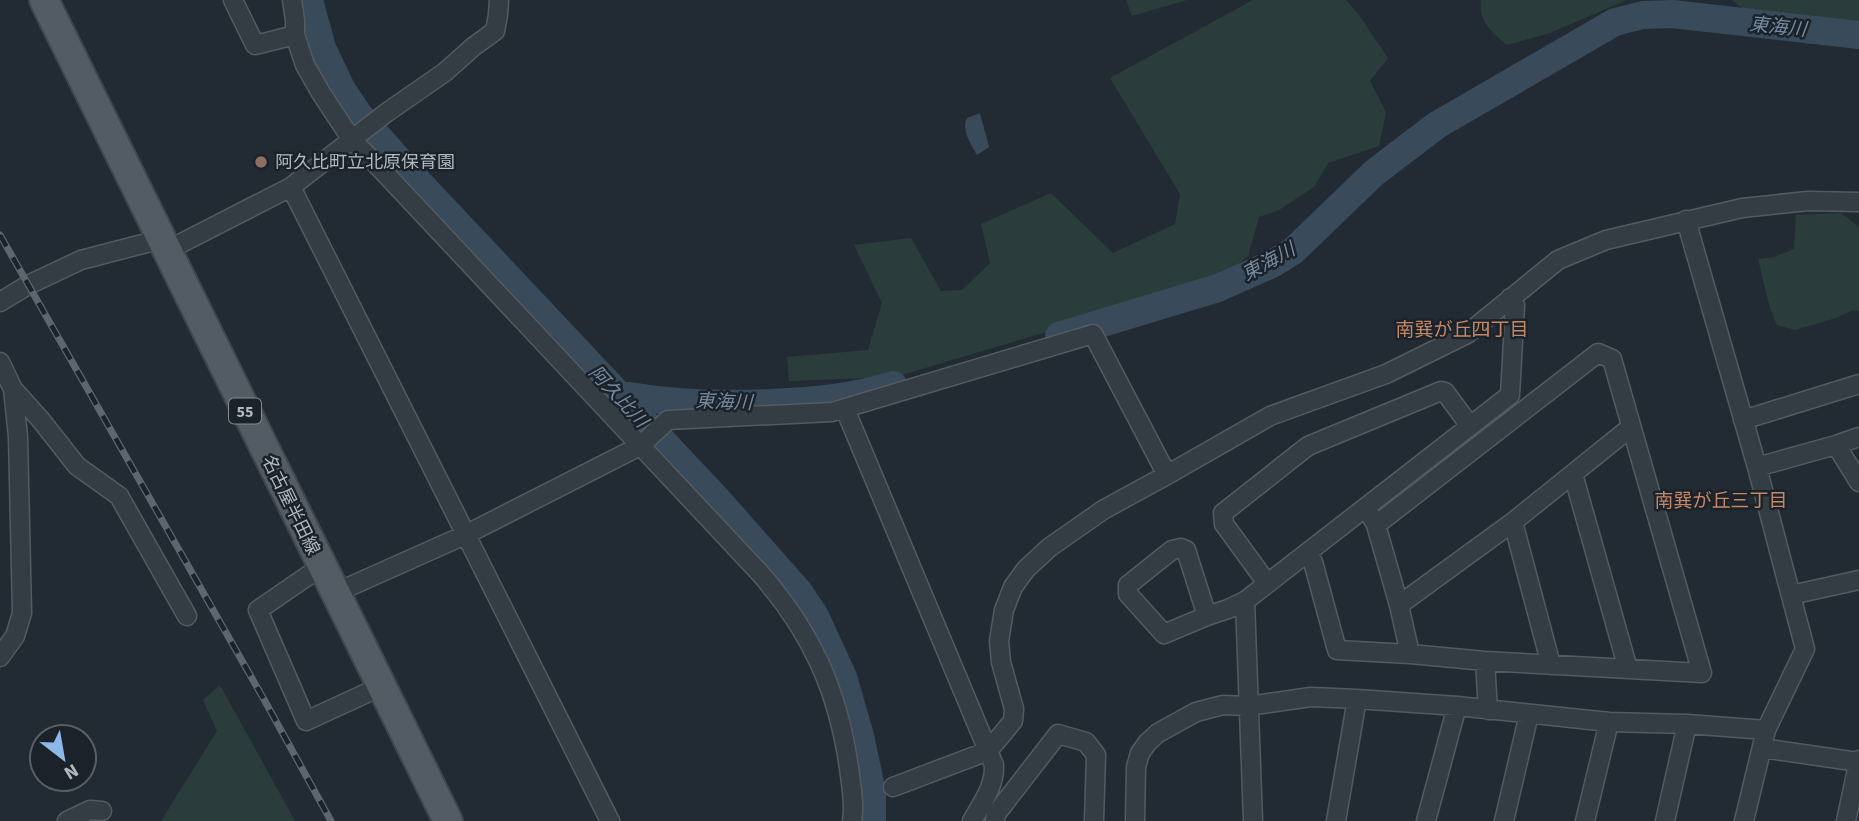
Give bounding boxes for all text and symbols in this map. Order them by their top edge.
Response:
water label: 東海川 [1748,11,1810,44]
place label: 阿久比町立北原保育園 [275,150,455,175]
marker: 阿久比町立北原保育園 [253,154,269,170]
water label: 東海川 [1237,236,1302,288]
district label: 南巽が丘四丁目 [1395,317,1529,344]
water label: 阿久比川 [582,360,655,435]
water label: 東海川 [695,388,755,417]
road number: 55 [229,398,261,424]
street label: 名古屋半田線 [256,451,325,559]
district label: 南巽が丘三丁目 [1654,488,1788,515]
north arrow [28,723,98,793]
text: N [59,756,83,786]

